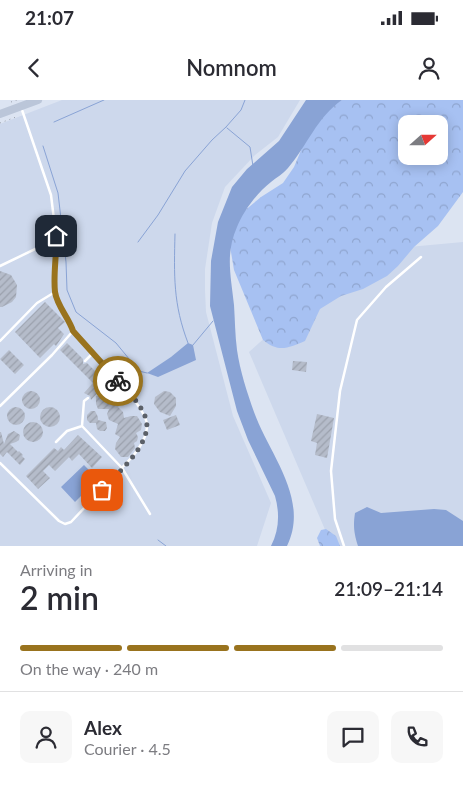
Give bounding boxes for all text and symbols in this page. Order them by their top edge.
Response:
text: 21:07 [25,6,74,29]
icon: back [20,54,48,82]
text: Nomnom [186,54,277,81]
icon: person [415,54,443,82]
north arrow [398,115,448,165]
map controls [398,115,448,165]
pin [35,215,77,257]
icon: home [42,222,70,250]
courier [93,356,143,406]
icon: bike [104,367,132,395]
pin [81,469,123,511]
icon: bag [88,476,116,504]
text: Arriving in [20,560,93,579]
text: 21:09–21:14 [334,577,443,600]
text: 2 min [20,578,99,617]
text: On the way · 240 m [20,659,158,678]
button: person [20,711,72,763]
button: chat [327,711,379,763]
button: phone [391,711,443,763]
text: Alex [84,716,122,739]
text: Courier · 4.5 [84,739,171,758]

